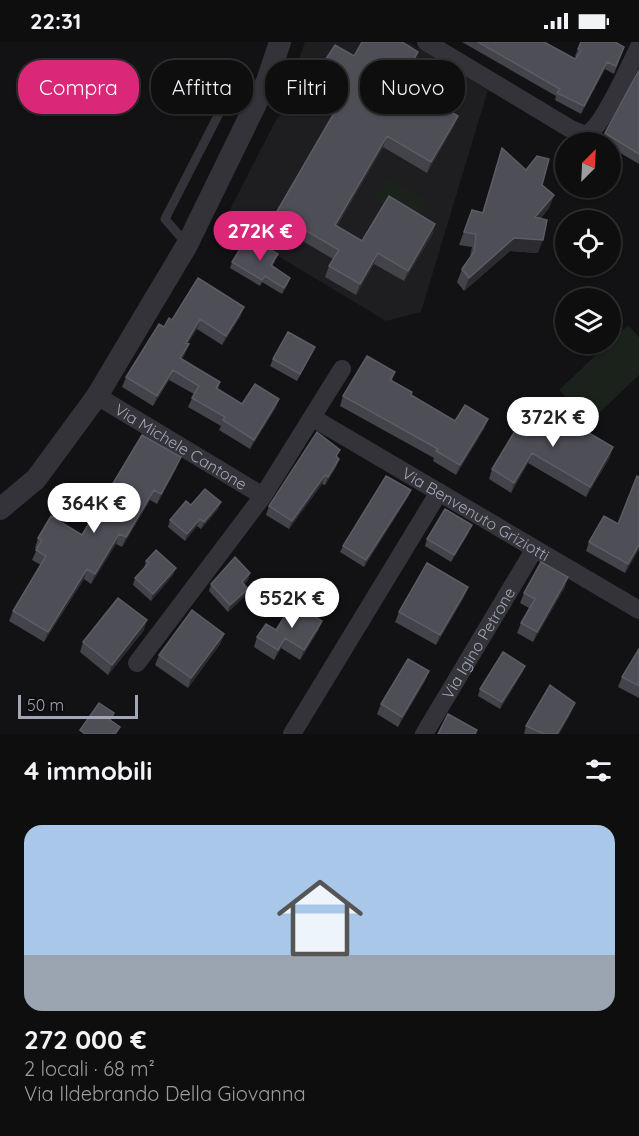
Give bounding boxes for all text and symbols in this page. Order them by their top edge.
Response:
text: 22:31 [30,7,81,35]
chip: Compra [18,60,139,114]
chip: Affitta [151,60,253,114]
chip: Filtri [265,60,348,114]
chip: Nuovo [360,60,465,114]
north arrow [555,132,621,198]
map controls [555,132,621,354]
button: locate [555,210,621,276]
pin: 272K € [211,211,309,262]
text: 272K € [228,218,292,243]
button: layers [555,288,621,354]
pin: 372K € [504,397,602,448]
street label: Via Michele Cantone [111,399,251,494]
text: 372K € [521,404,585,429]
street label: Via Benvenuto Griziotti [398,463,553,565]
pin: 364K € [45,483,143,534]
text: 364K € [62,490,126,515]
pin: 552K € [243,578,341,629]
street label: Via Igino Petrone [437,584,519,702]
text: 552K € [259,585,325,610]
scale bar [18,692,138,720]
text: 50 m [27,695,64,715]
text: 4 immobili [24,754,153,787]
icon: filters [582,754,615,787]
icon: home [266,864,374,972]
text: 272 000 € [24,1023,147,1056]
text: 2 locali · 68 m² [24,1056,155,1081]
text: Via Ildebrando Della Giovanna [24,1081,306,1106]

